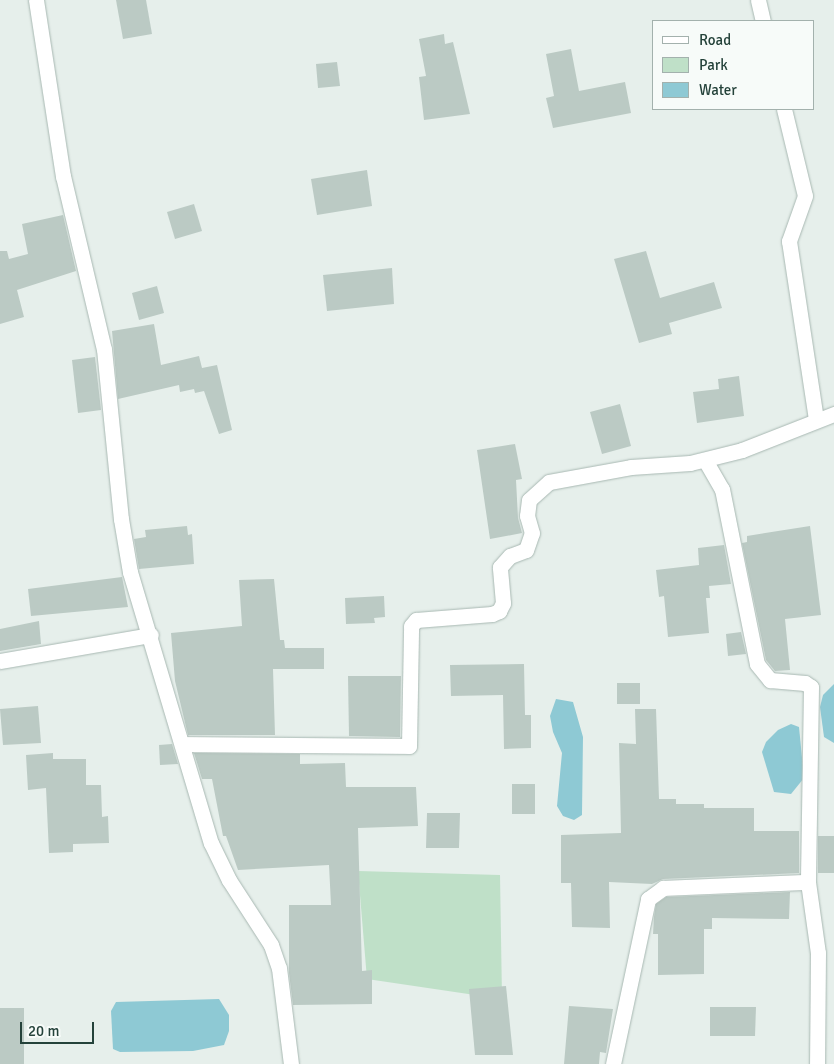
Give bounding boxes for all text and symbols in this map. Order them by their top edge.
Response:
legend [652,20,814,110]
text: Road [699,31,731,49]
text: Park [699,56,728,74]
text: Water [699,81,737,99]
scale bar [22,1012,96,1044]
text: 20 m [28,1022,59,1040]

